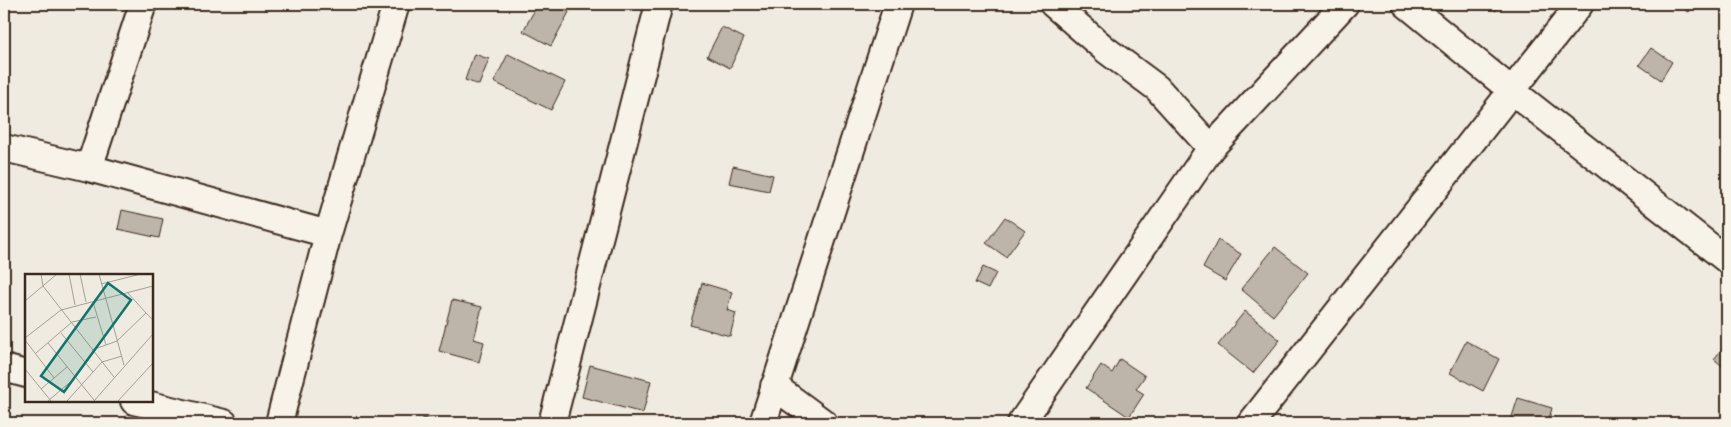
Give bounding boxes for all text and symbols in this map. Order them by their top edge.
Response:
inset map [25,274,152,402]

